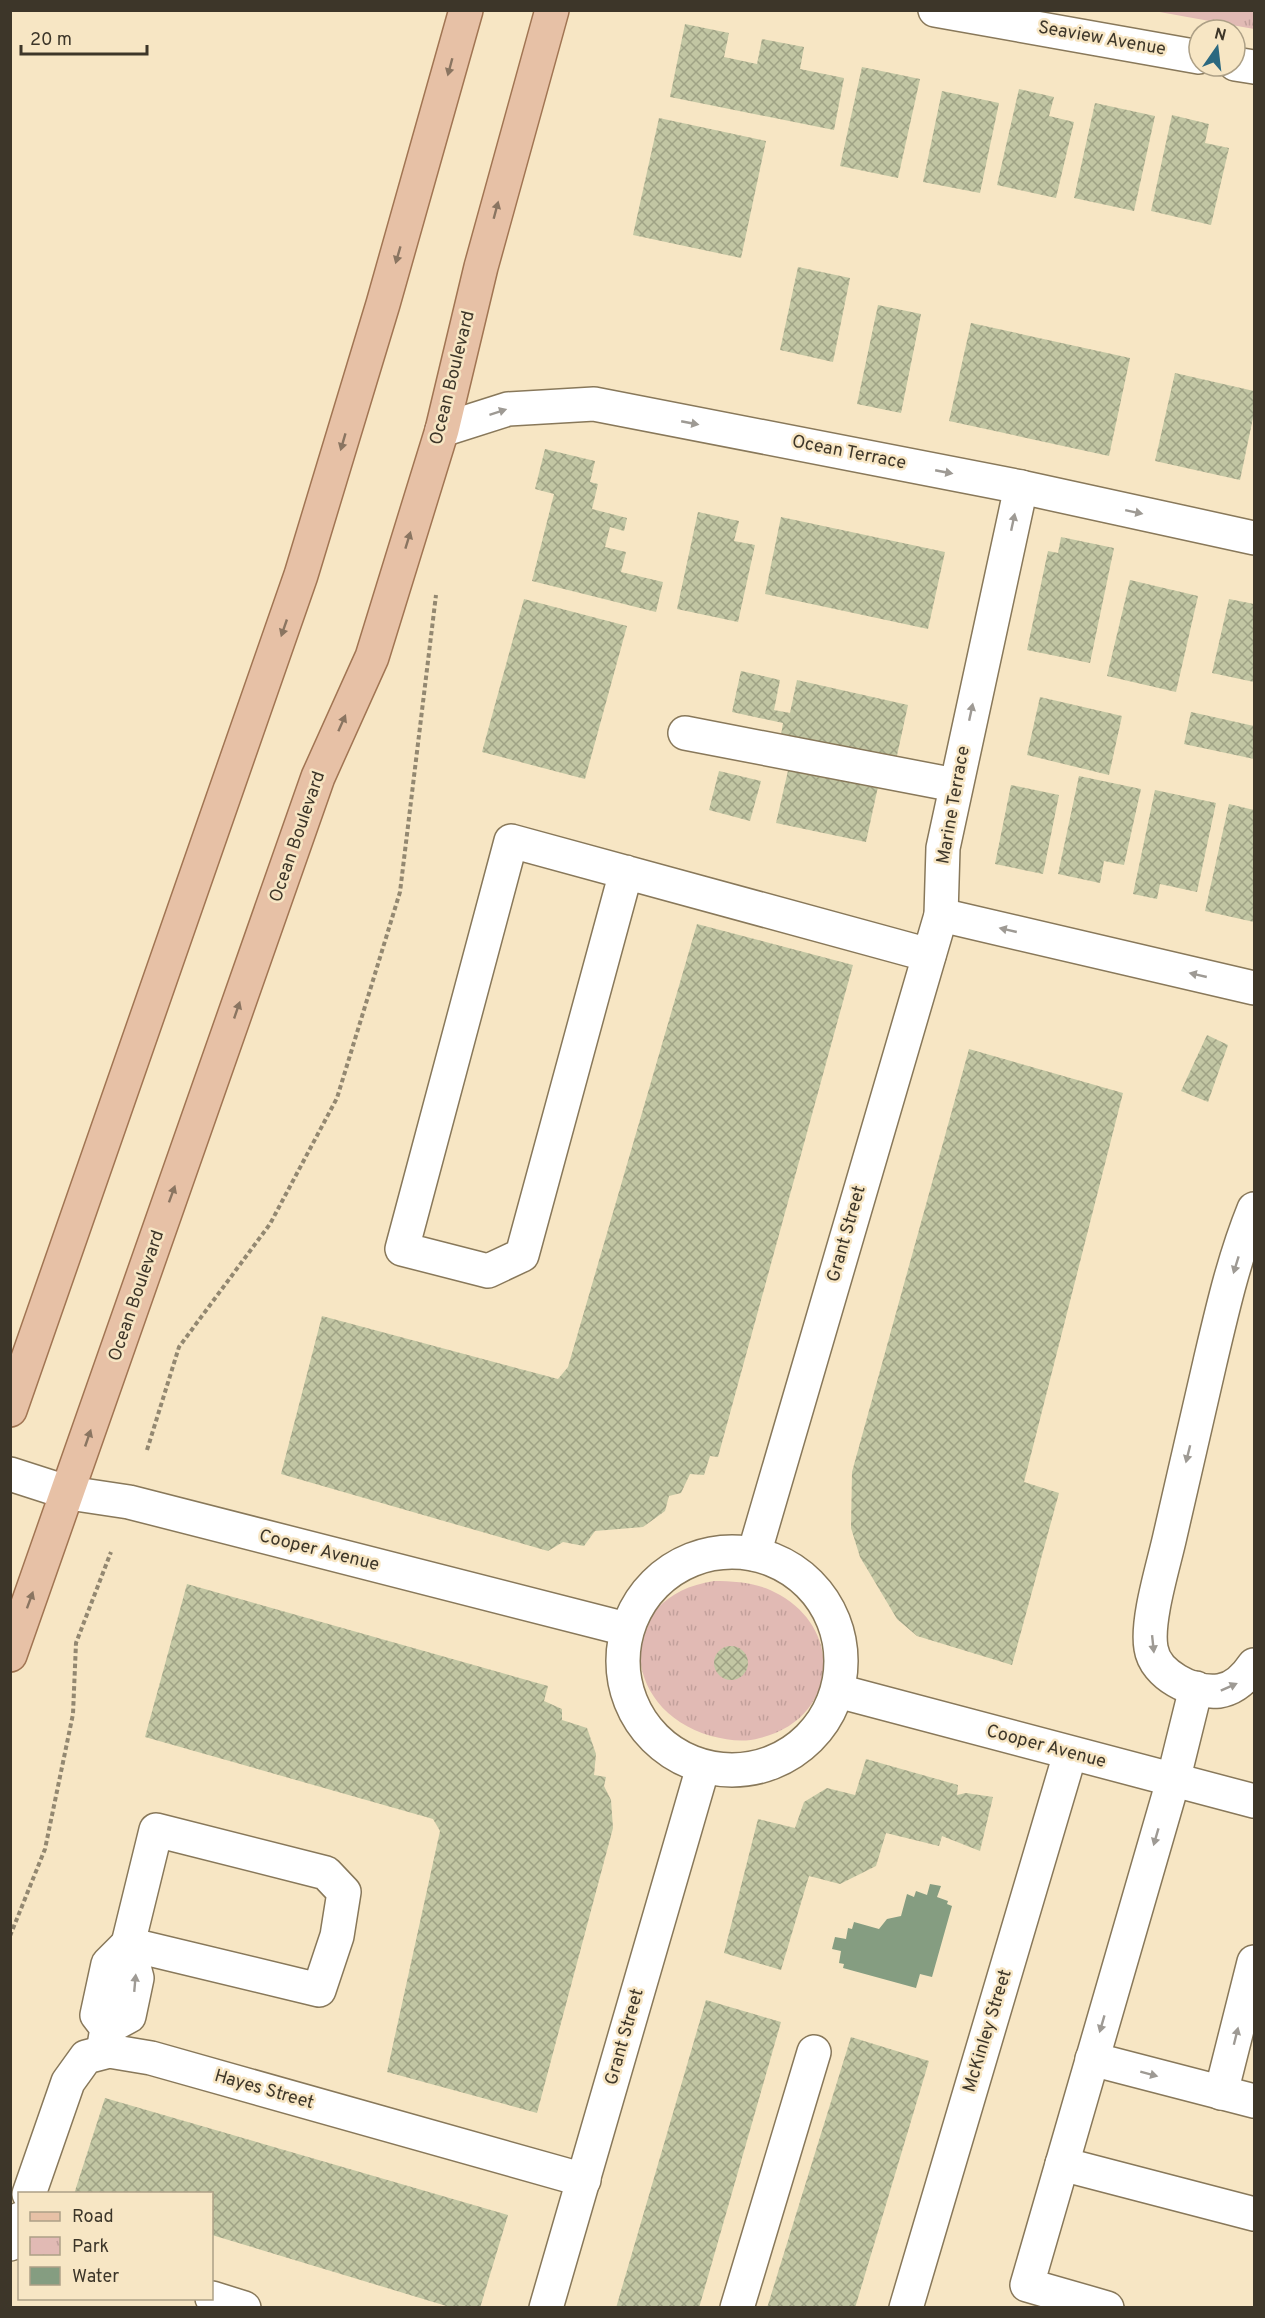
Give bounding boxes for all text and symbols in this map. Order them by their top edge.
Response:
street label: Seaview Avenue [1036,16,1168,62]
scale bar [21,18,147,56]
north arrow [1187,18,1247,78]
text: N [1212,24,1228,46]
text: 20 m [30,29,72,52]
one-way arrow [445,58,454,76]
one-way arrow [492,201,501,219]
one-way arrow [392,246,402,264]
street label: Ocean Boulevard [425,309,481,447]
one-way arrow [489,407,507,416]
one-way arrow [681,419,700,428]
street label: Ocean Terrace [790,431,908,475]
one-way arrow [338,433,347,451]
one-way arrow [934,468,953,477]
one-way arrow [1125,507,1144,517]
one-way arrow [1009,512,1018,531]
one-way arrow [404,531,413,549]
one-way arrow [278,619,288,637]
one-way arrow [967,703,977,721]
one-way arrow [337,714,347,732]
street label: Marine Terrace [932,744,976,866]
street label: Ocean Boulevard [265,768,331,906]
one-way arrow [998,925,1017,935]
one-way arrow [1188,969,1207,979]
one-way arrow [233,1001,243,1019]
street label: Grant Street [822,1183,872,1285]
one-way arrow [168,1185,178,1203]
street label: Ocean Boulevard [104,1227,170,1365]
one-way arrow [1231,1256,1240,1274]
one-way arrow [83,1429,93,1447]
one-way arrow [1183,1444,1193,1463]
street label: Cooper Avenue [257,1525,381,1577]
one-way arrow [26,1591,36,1609]
one-way arrow [1148,1635,1158,1654]
one-way arrow [1220,1682,1238,1692]
street label: Cooper Avenue [984,1720,1108,1774]
one-way arrow [1151,1828,1160,1846]
street label: McKinley Street [958,1967,1018,2095]
one-way arrow [130,1973,139,1992]
street label: Grant Street [600,1986,650,2088]
one-way arrow [1097,2015,1106,2033]
one-way arrow [1231,2027,1241,2046]
street label: Hayes Street [211,2065,317,2115]
one-way arrow [1140,2069,1158,2079]
legend [18,2192,213,2300]
text: Road [72,2206,114,2229]
text: Park [72,2236,109,2259]
text: Water [72,2266,119,2289]

